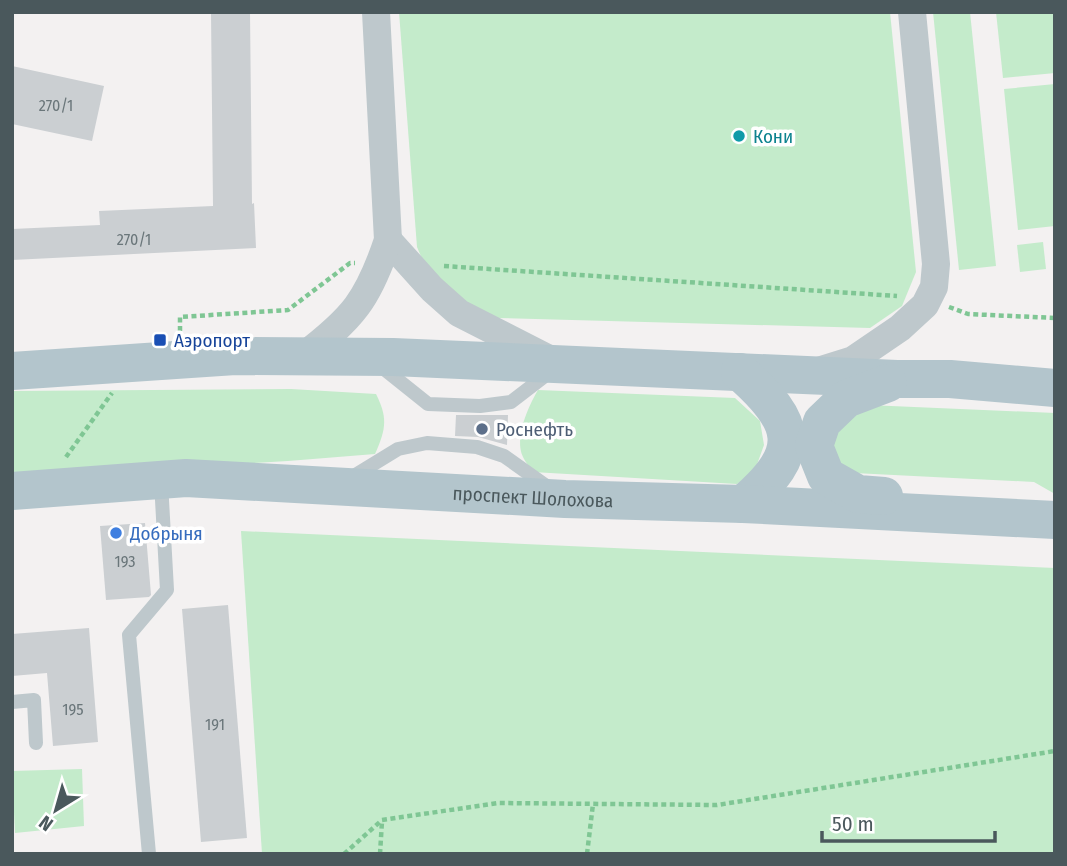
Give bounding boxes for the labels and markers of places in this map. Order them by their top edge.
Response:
place label: Кони [753,125,793,148]
marker: Кони [731,128,747,144]
place label: Аэропорт [174,329,250,352]
marker: Аэропорт [152,332,168,348]
place label: Роснефть [496,418,573,441]
marker: Роснефть [474,421,490,437]
place label: Добрыня [129,522,203,545]
marker: Добрыня [108,525,124,541]

